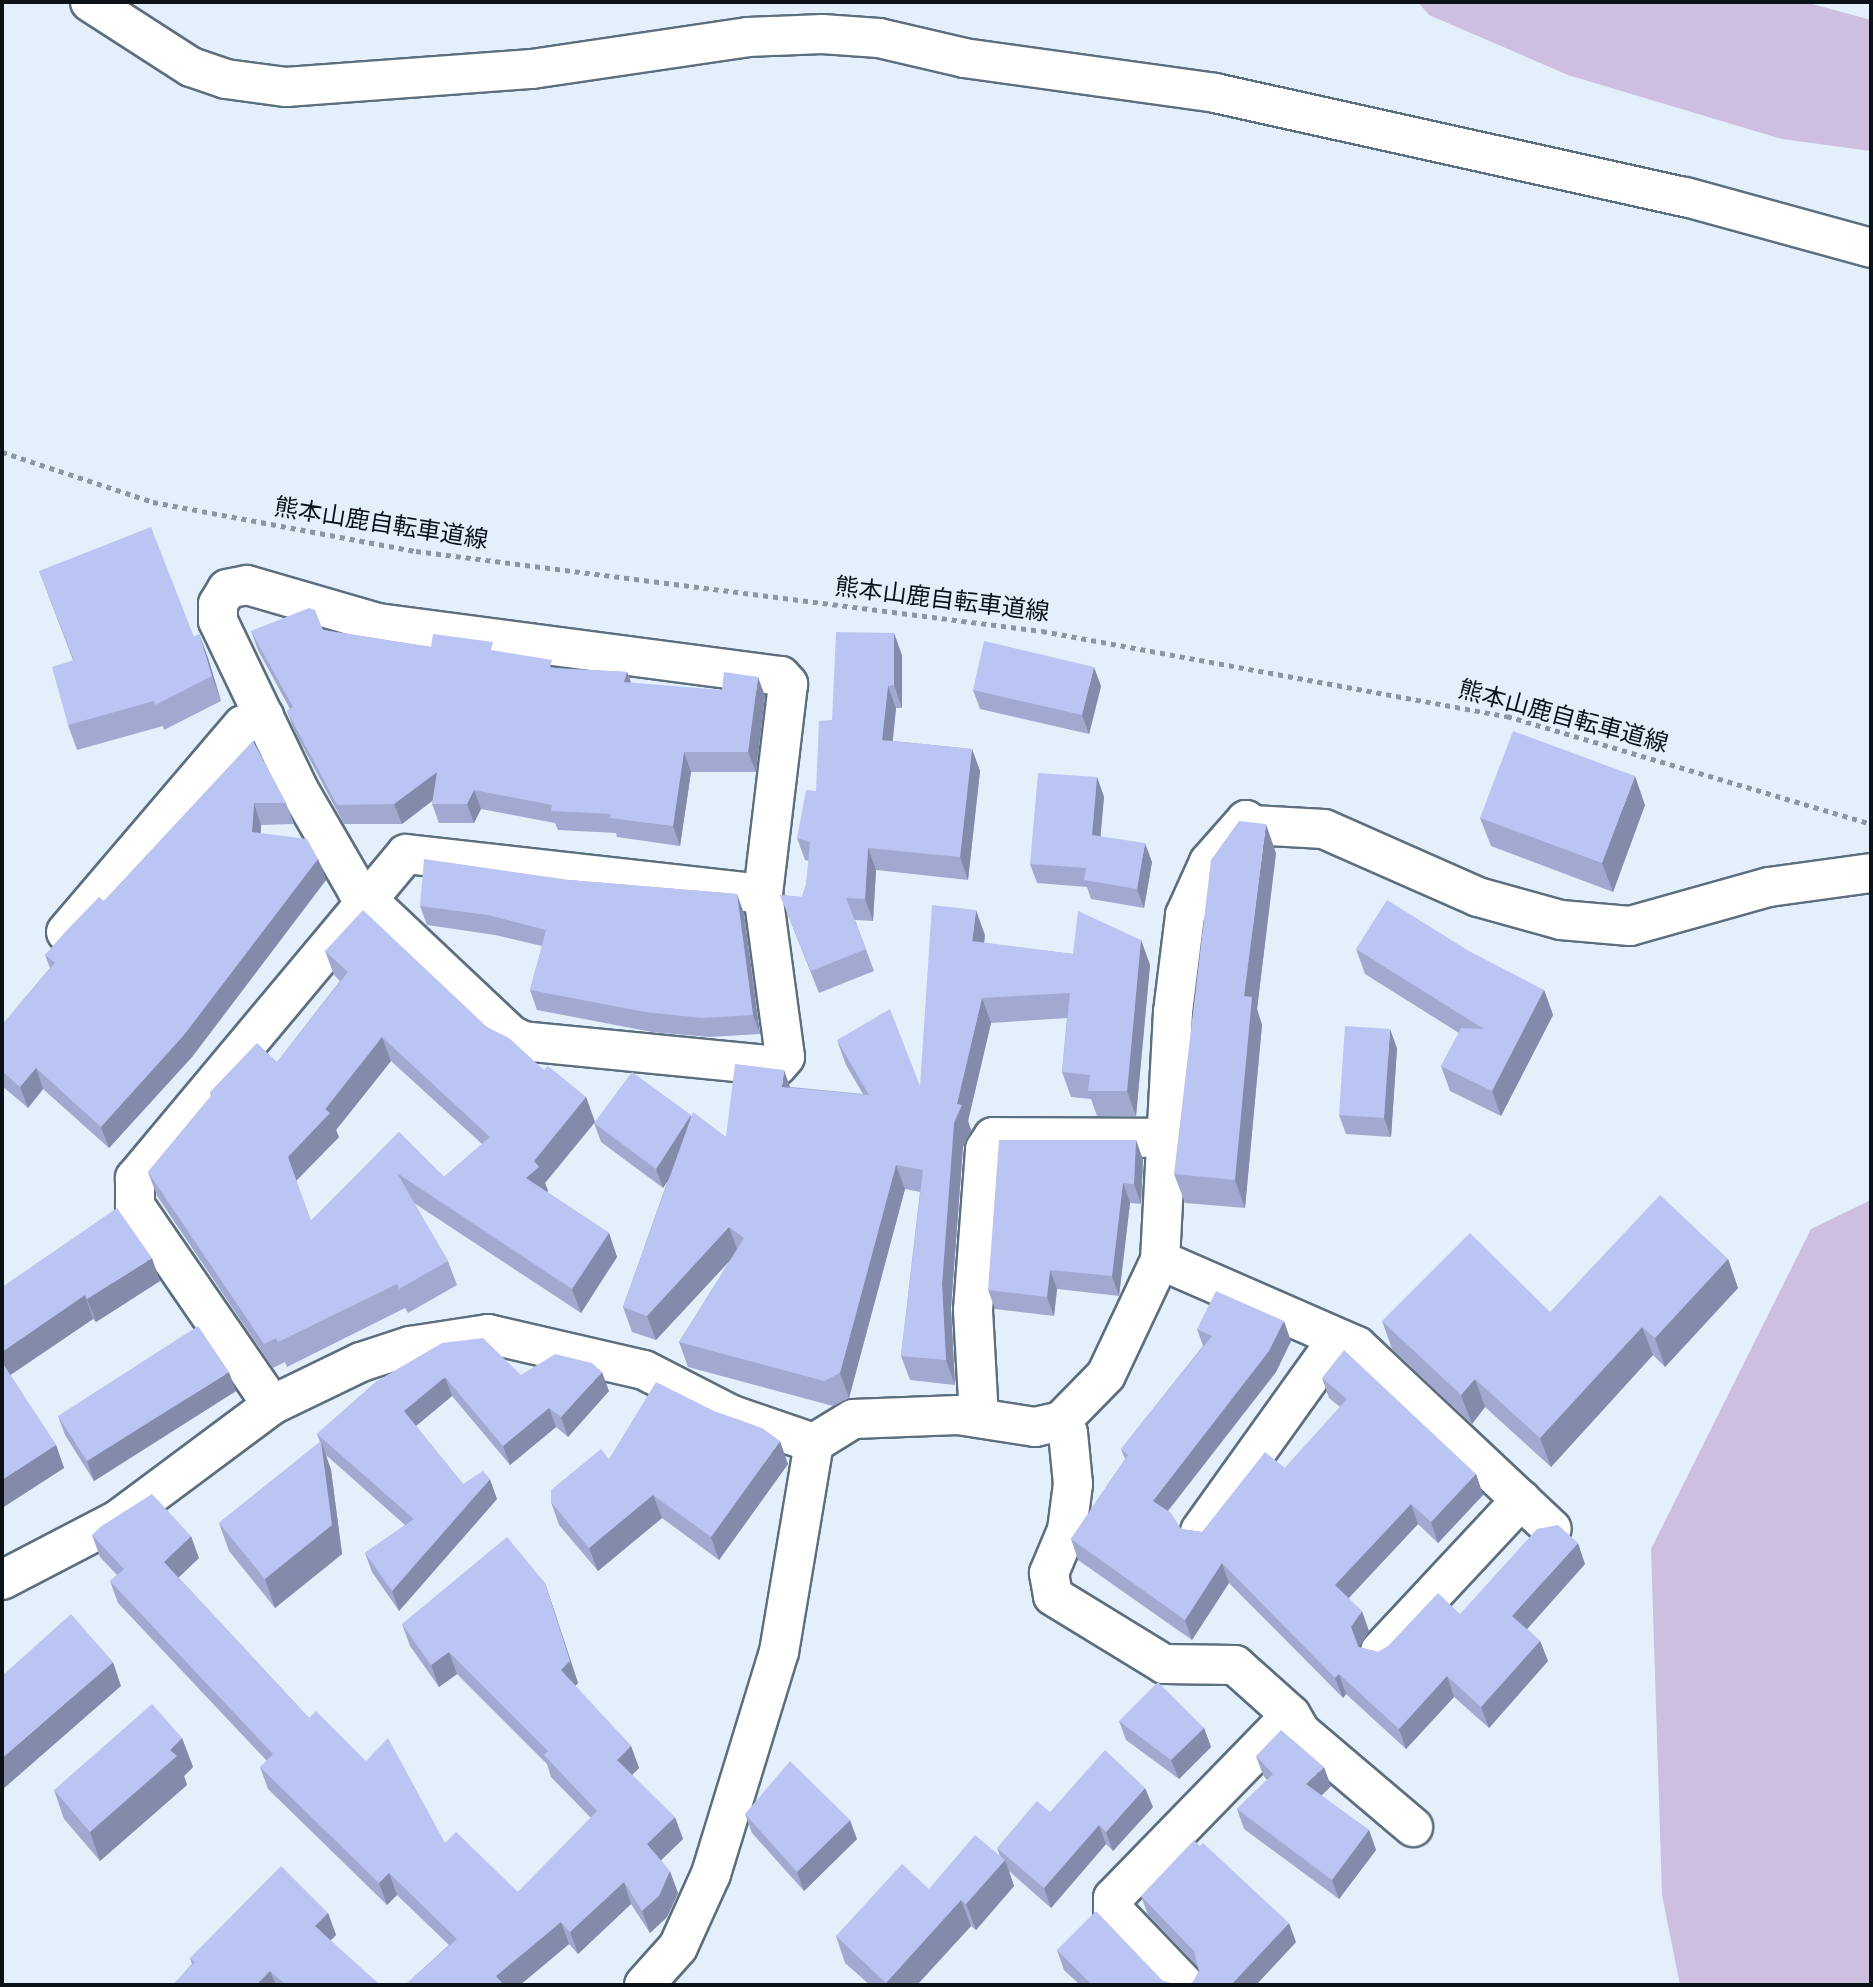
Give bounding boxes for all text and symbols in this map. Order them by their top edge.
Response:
street label: 熊本山鹿自転車道線 [272,494,490,556]
street label: 熊本山鹿自転車道線 [833,574,1051,628]
street label: 熊本山鹿自転車道線 [1455,676,1671,760]

